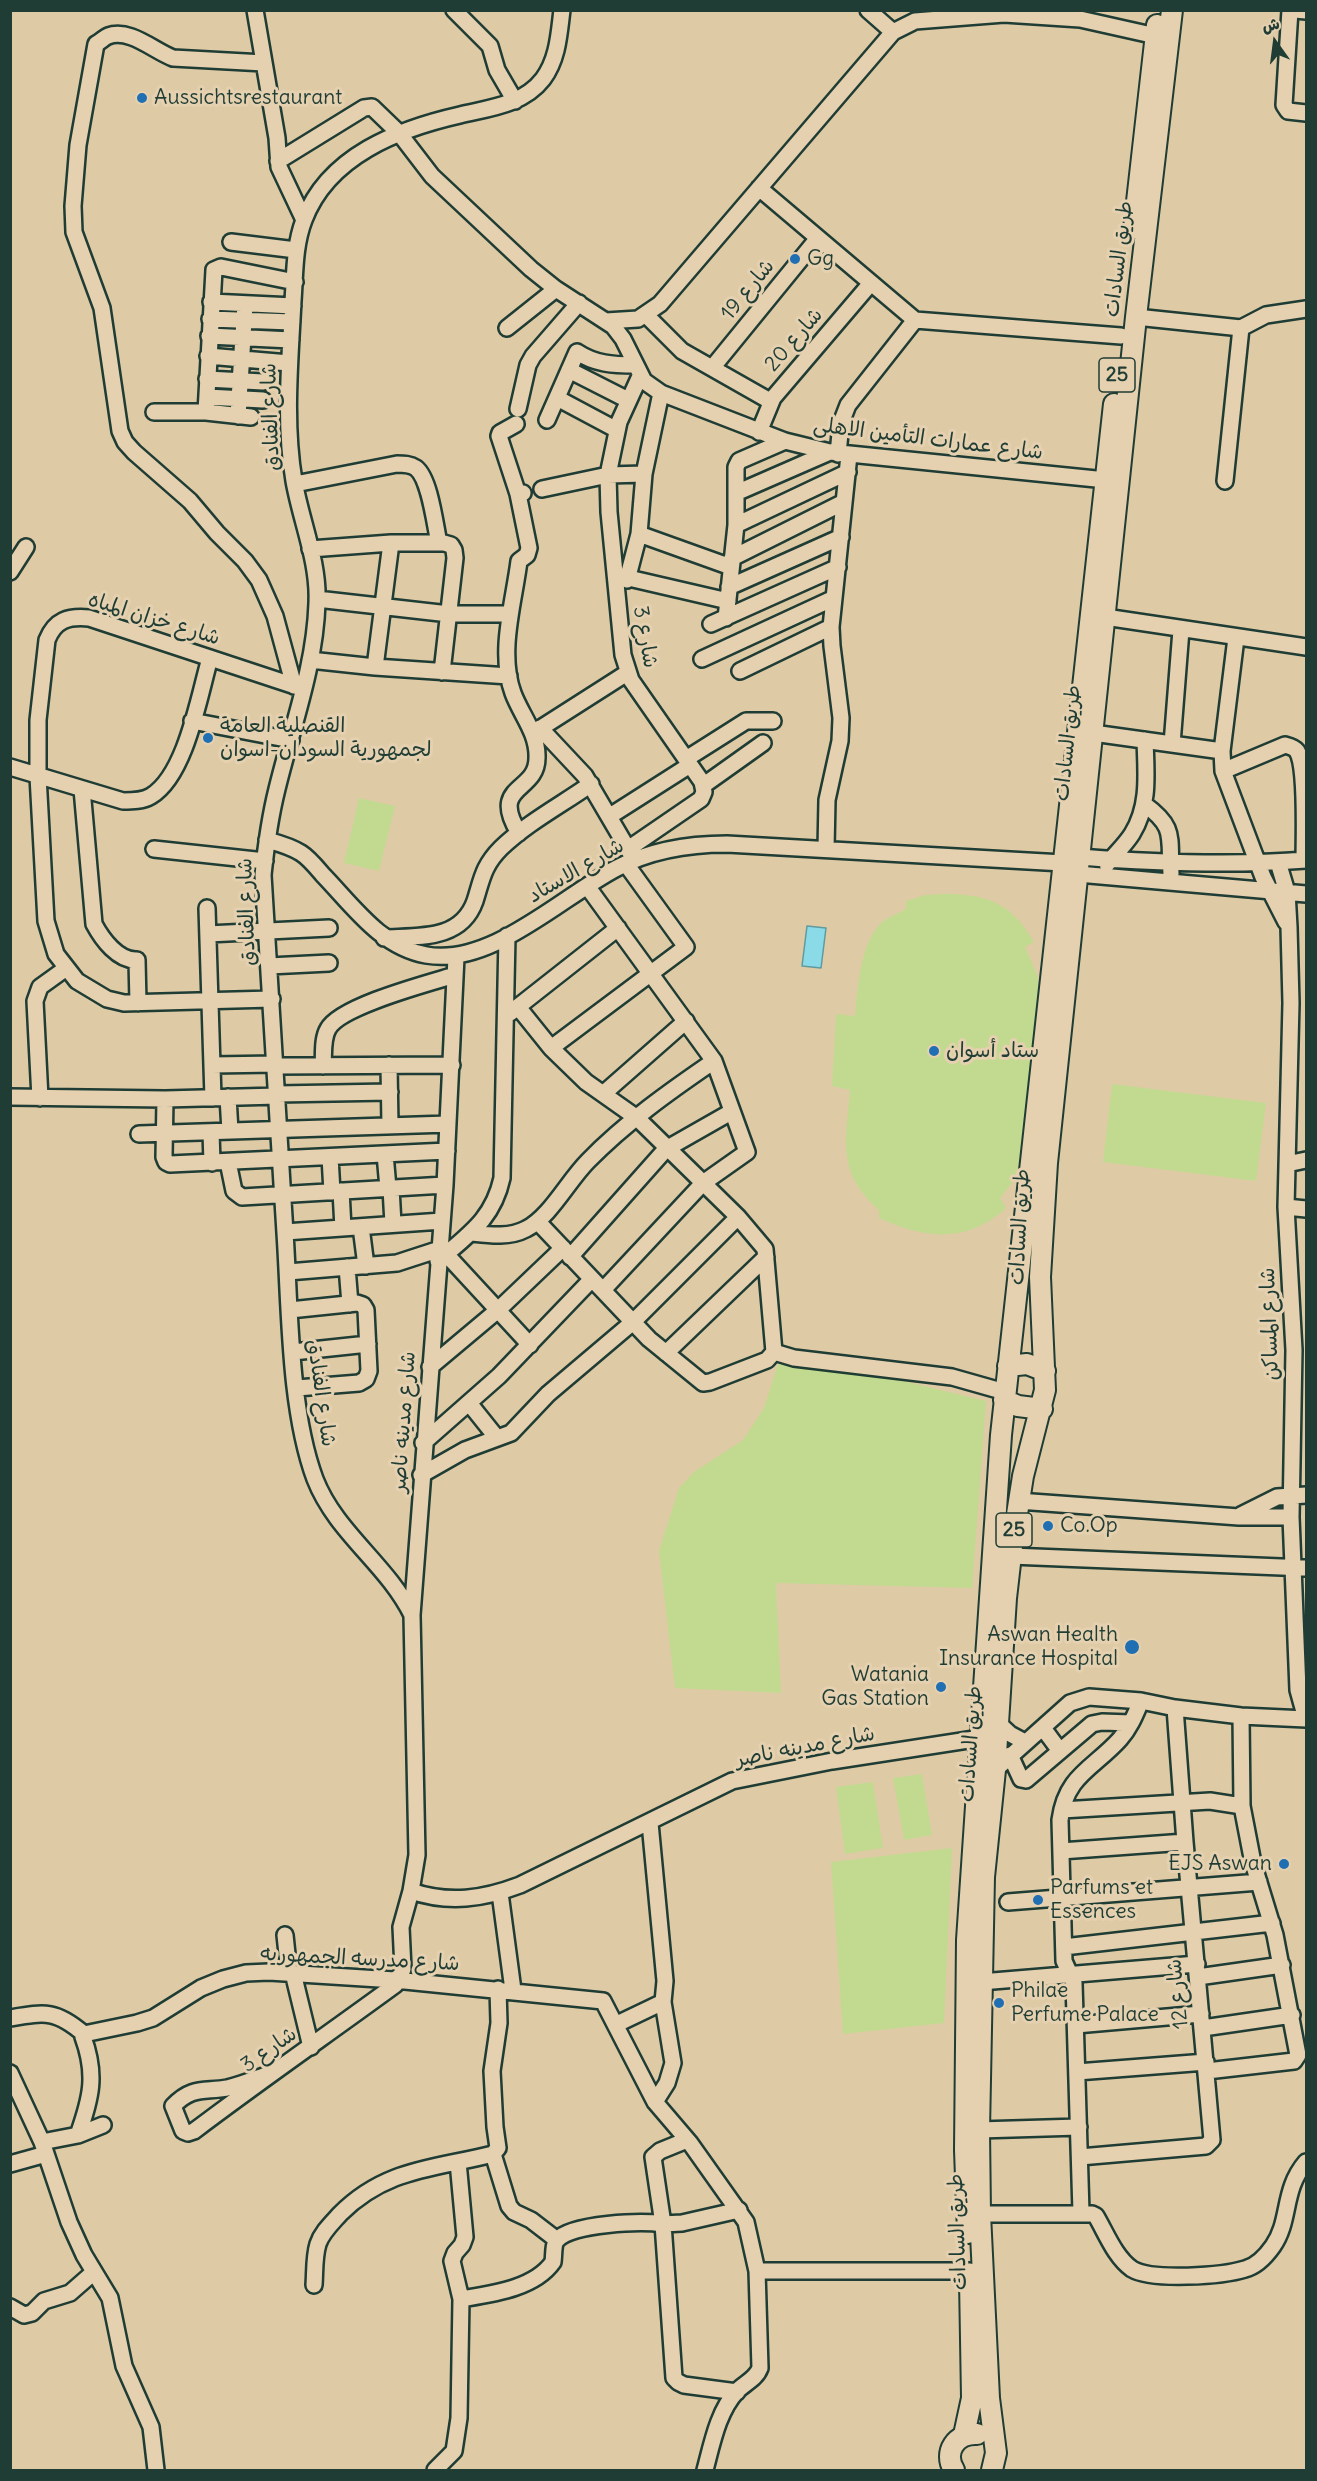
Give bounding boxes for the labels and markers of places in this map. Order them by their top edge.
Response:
place label: Aussichtsrestaurant [154,85,342,111]
marker: Aussichtsrestaurant [135,91,149,105]
place label: Gg [807,246,834,272]
marker: Gg [788,252,802,266]
place label: القنصلية العامة لجمهورية السودان-اسوان [220,713,431,763]
marker: القنصلية العامة لجمهورية السودان-اسوان [201,731,215,745]
place label: ستاد أسوان [946,1038,1039,1064]
marker: ستاد أسوان [927,1044,941,1058]
place label: Co.Op [1060,1513,1118,1539]
marker: Co.Op [1041,1519,1055,1533]
place label: Aswan Health Insurance Hospital [939,1622,1118,1672]
marker: Aswan Health Insurance Hospital [1123,1638,1141,1656]
place label: Watania Gas Station [821,1662,929,1712]
marker: Watania Gas Station [934,1680,948,1694]
place label: EJS Aswan [1168,1851,1272,1877]
marker: EJS Aswan [1277,1857,1291,1871]
place label: Parfums et Essences [1050,1875,1153,1925]
marker: Parfums et Essences [1031,1893,1045,1907]
place label: Philae Perfume Palace [1011,1978,1159,2028]
marker: Philae Perfume Palace [992,1996,1006,2010]

